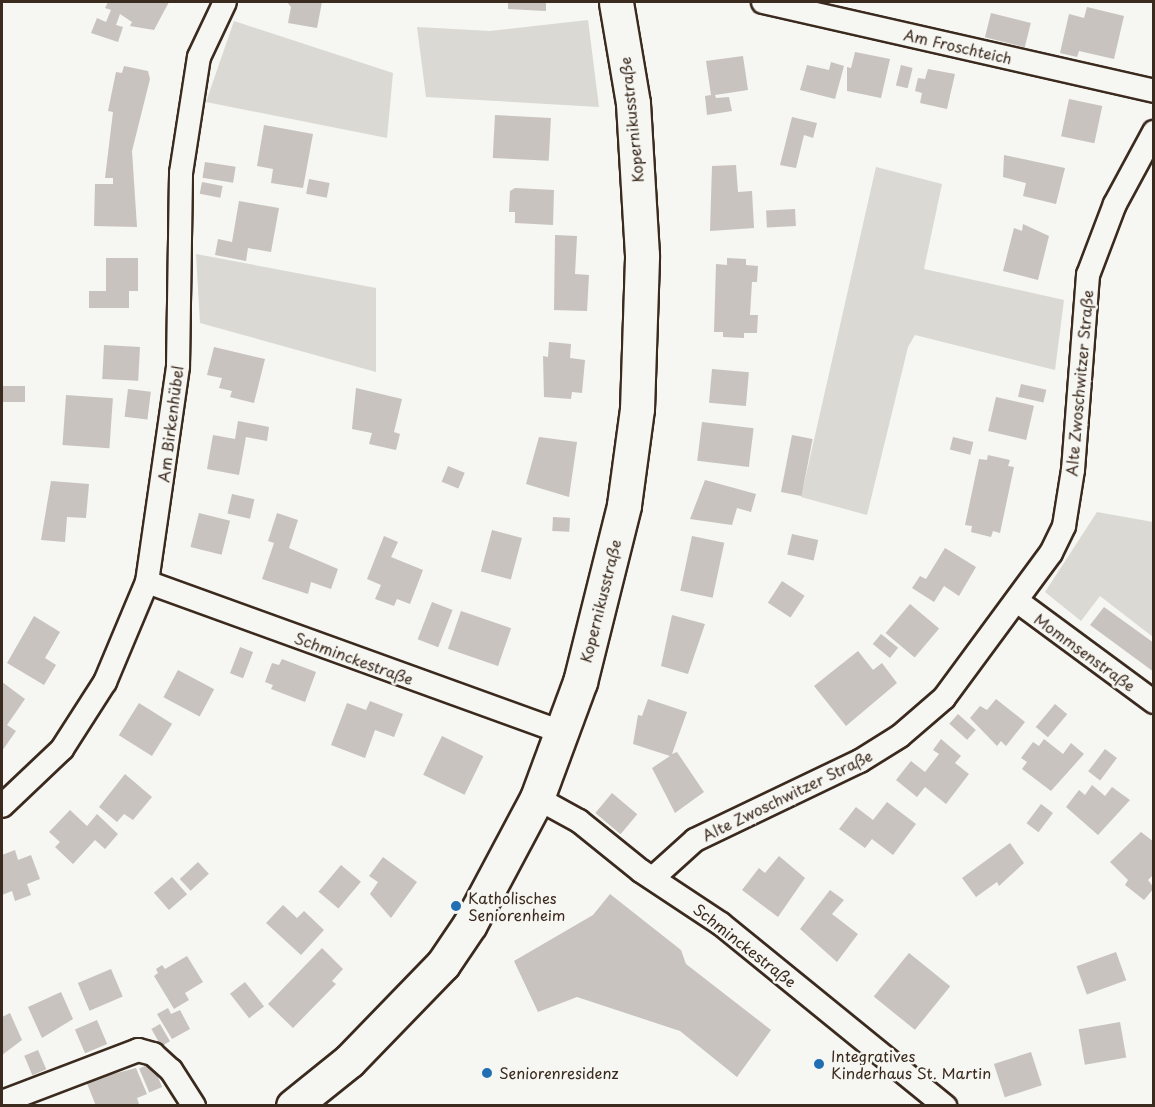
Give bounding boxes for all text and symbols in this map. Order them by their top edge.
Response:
street label: Am Froschteich [902,25,1014,67]
street label: Kopernikusstraße [615,56,647,184]
street label: Alte Zwoschwitzer Straße [1062,289,1096,477]
street label: Am Birkenhübel [154,365,186,483]
street label: Kopernikusstraße [576,538,624,664]
street label: Mommsenstraße [1031,609,1139,695]
street label: Schminckestraße [292,628,416,688]
street label: Alte Zwoschwitzer Straße [699,746,875,844]
place label: Katholisches Seniorenheim [468,888,565,923]
marker: Katholisches Seniorenheim [449,899,463,913]
street label: Schminckestraße [690,899,800,991]
place label: Integratives Kinderhaus St. Martin [831,1046,991,1081]
marker: Integratives Kinderhaus St. Martin [812,1057,826,1071]
place label: Seniorenresidenz [499,1064,619,1082]
marker: Seniorenresidenz [480,1066,494,1080]

